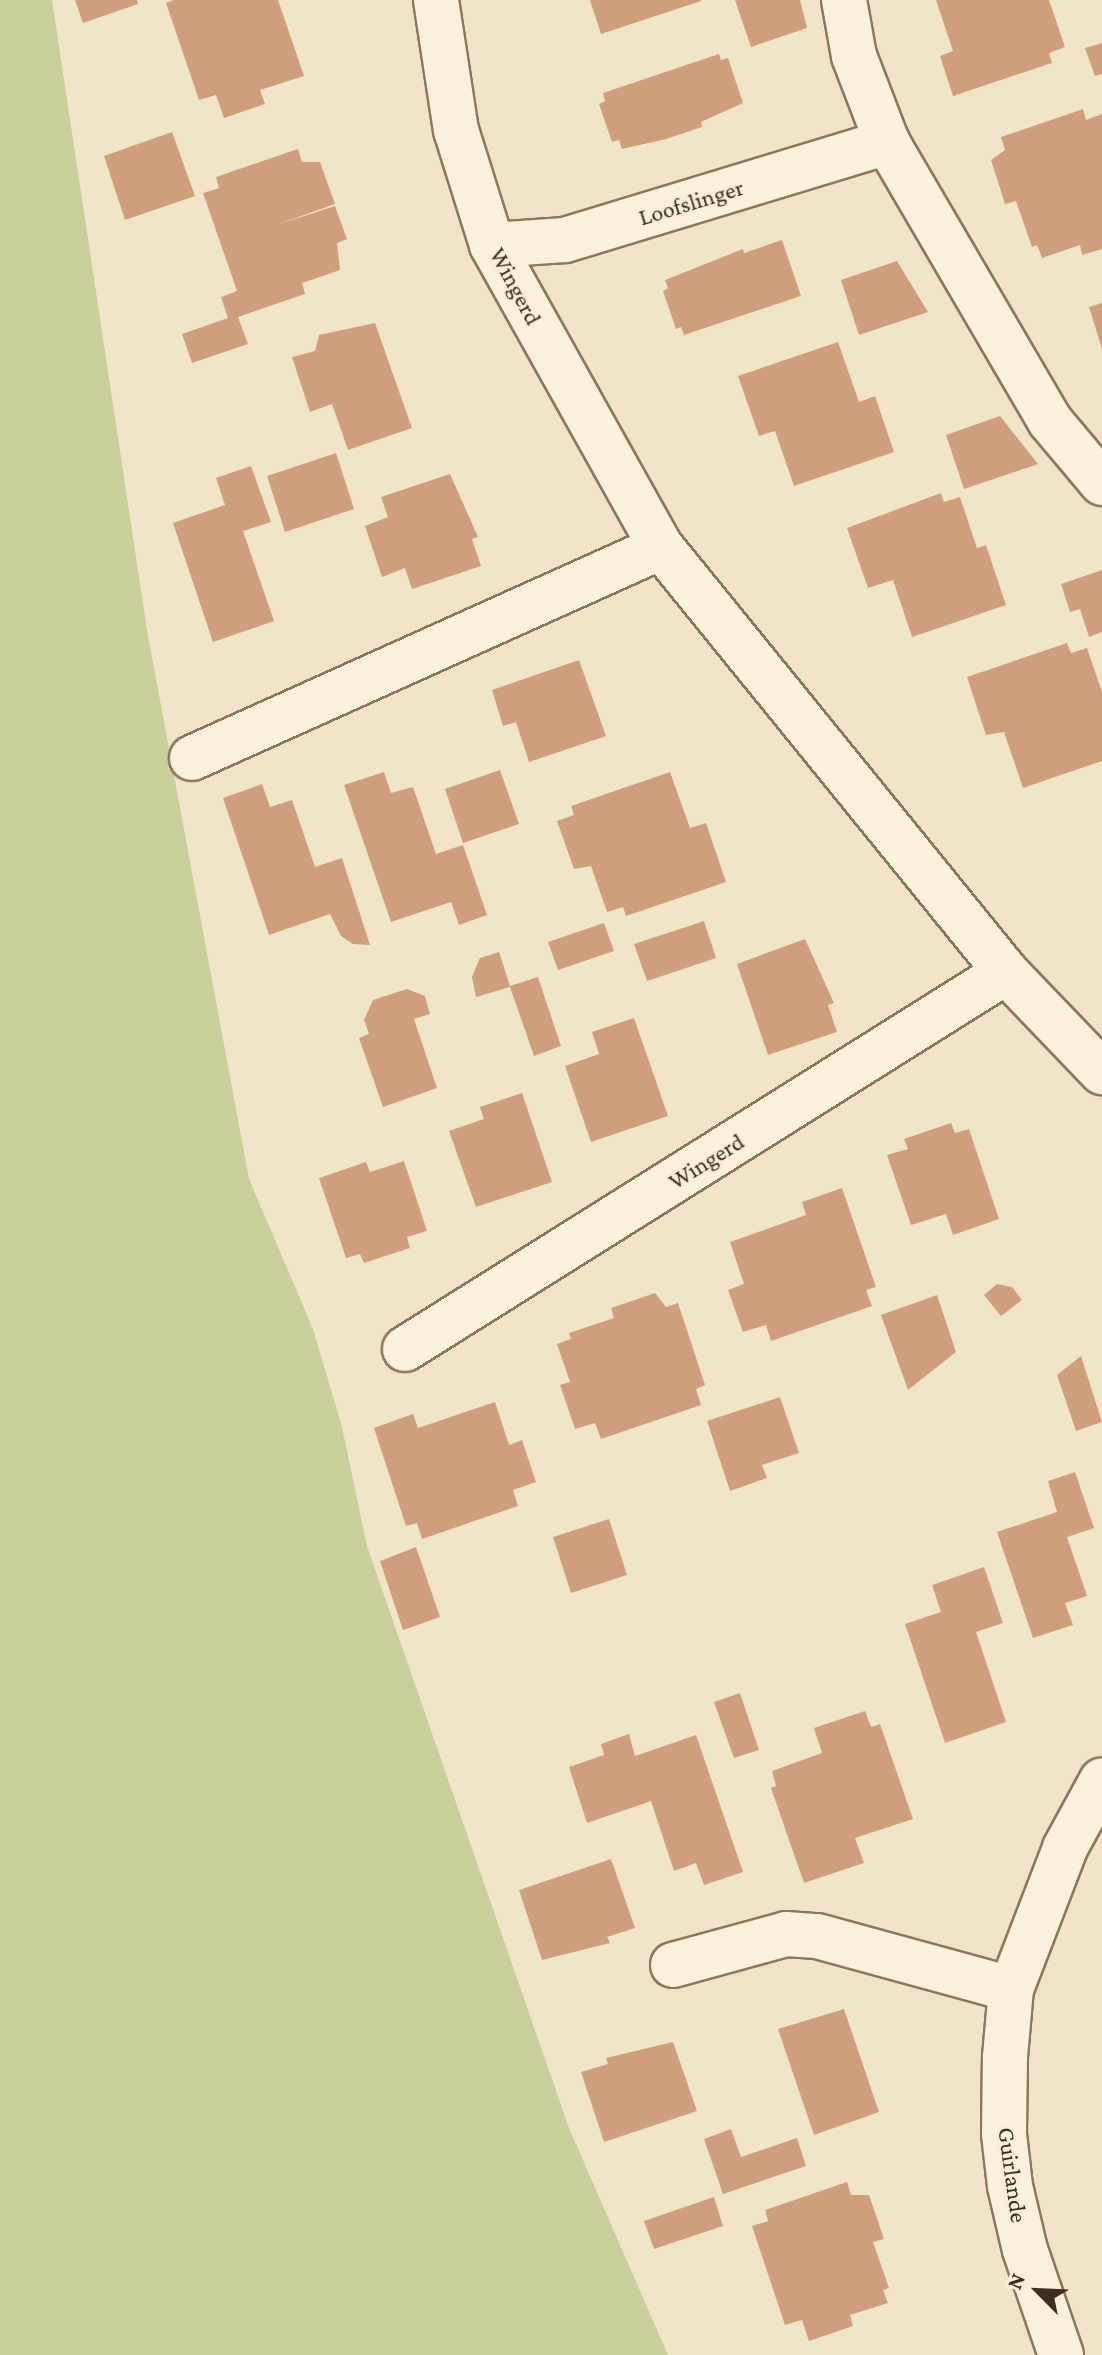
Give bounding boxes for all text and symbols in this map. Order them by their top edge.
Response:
street label: Loofslinger [635,172,747,232]
street label: Wingerd [484,242,548,330]
street label: Wingerd [663,1127,749,1195]
street label: Guirlande [992,2125,1034,2225]
north arrow [998,2251,1078,2331]
text: N [1001,2269,1030,2293]

